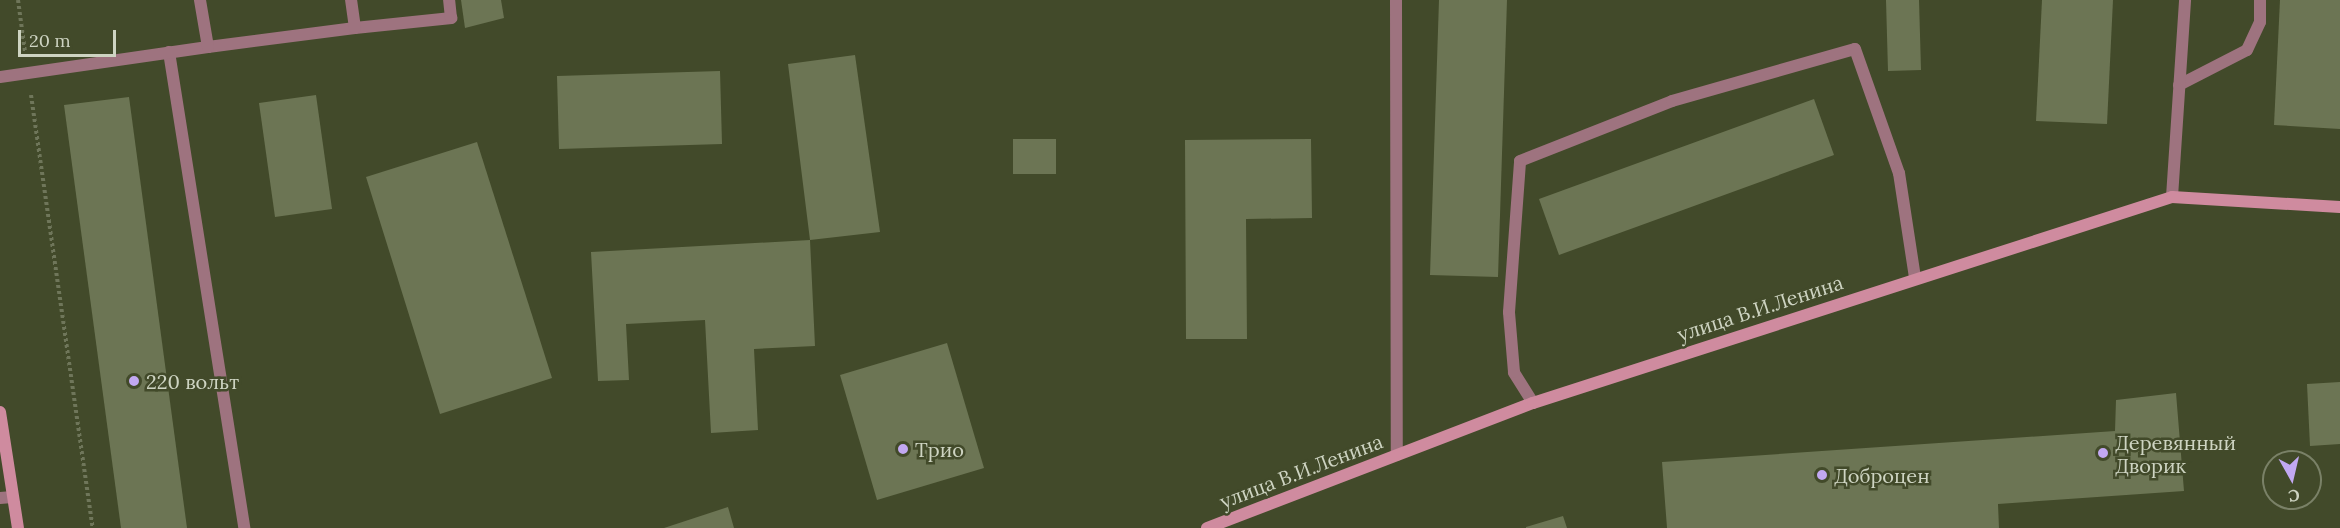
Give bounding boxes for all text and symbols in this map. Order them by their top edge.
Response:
scale bar [21,18,118,56]
text: 20 m [29,29,71,52]
street label: улица В.И.Ленина [1674,270,1846,346]
place label: 220 вольт [146,369,239,393]
marker: 220 вольт [127,374,141,388]
street label: улица В.И.Ленина [1216,429,1386,513]
place label: Деревянный Дворик [2115,430,2236,477]
place label: Трио [915,437,964,461]
marker: Трио [896,442,910,456]
marker: Деревянный Дворик [2096,446,2110,460]
north arrow [2262,450,2322,510]
place label: Доброцен [1834,463,1930,487]
marker: Доброцен [1815,468,1829,482]
text: С [2287,485,2301,507]

